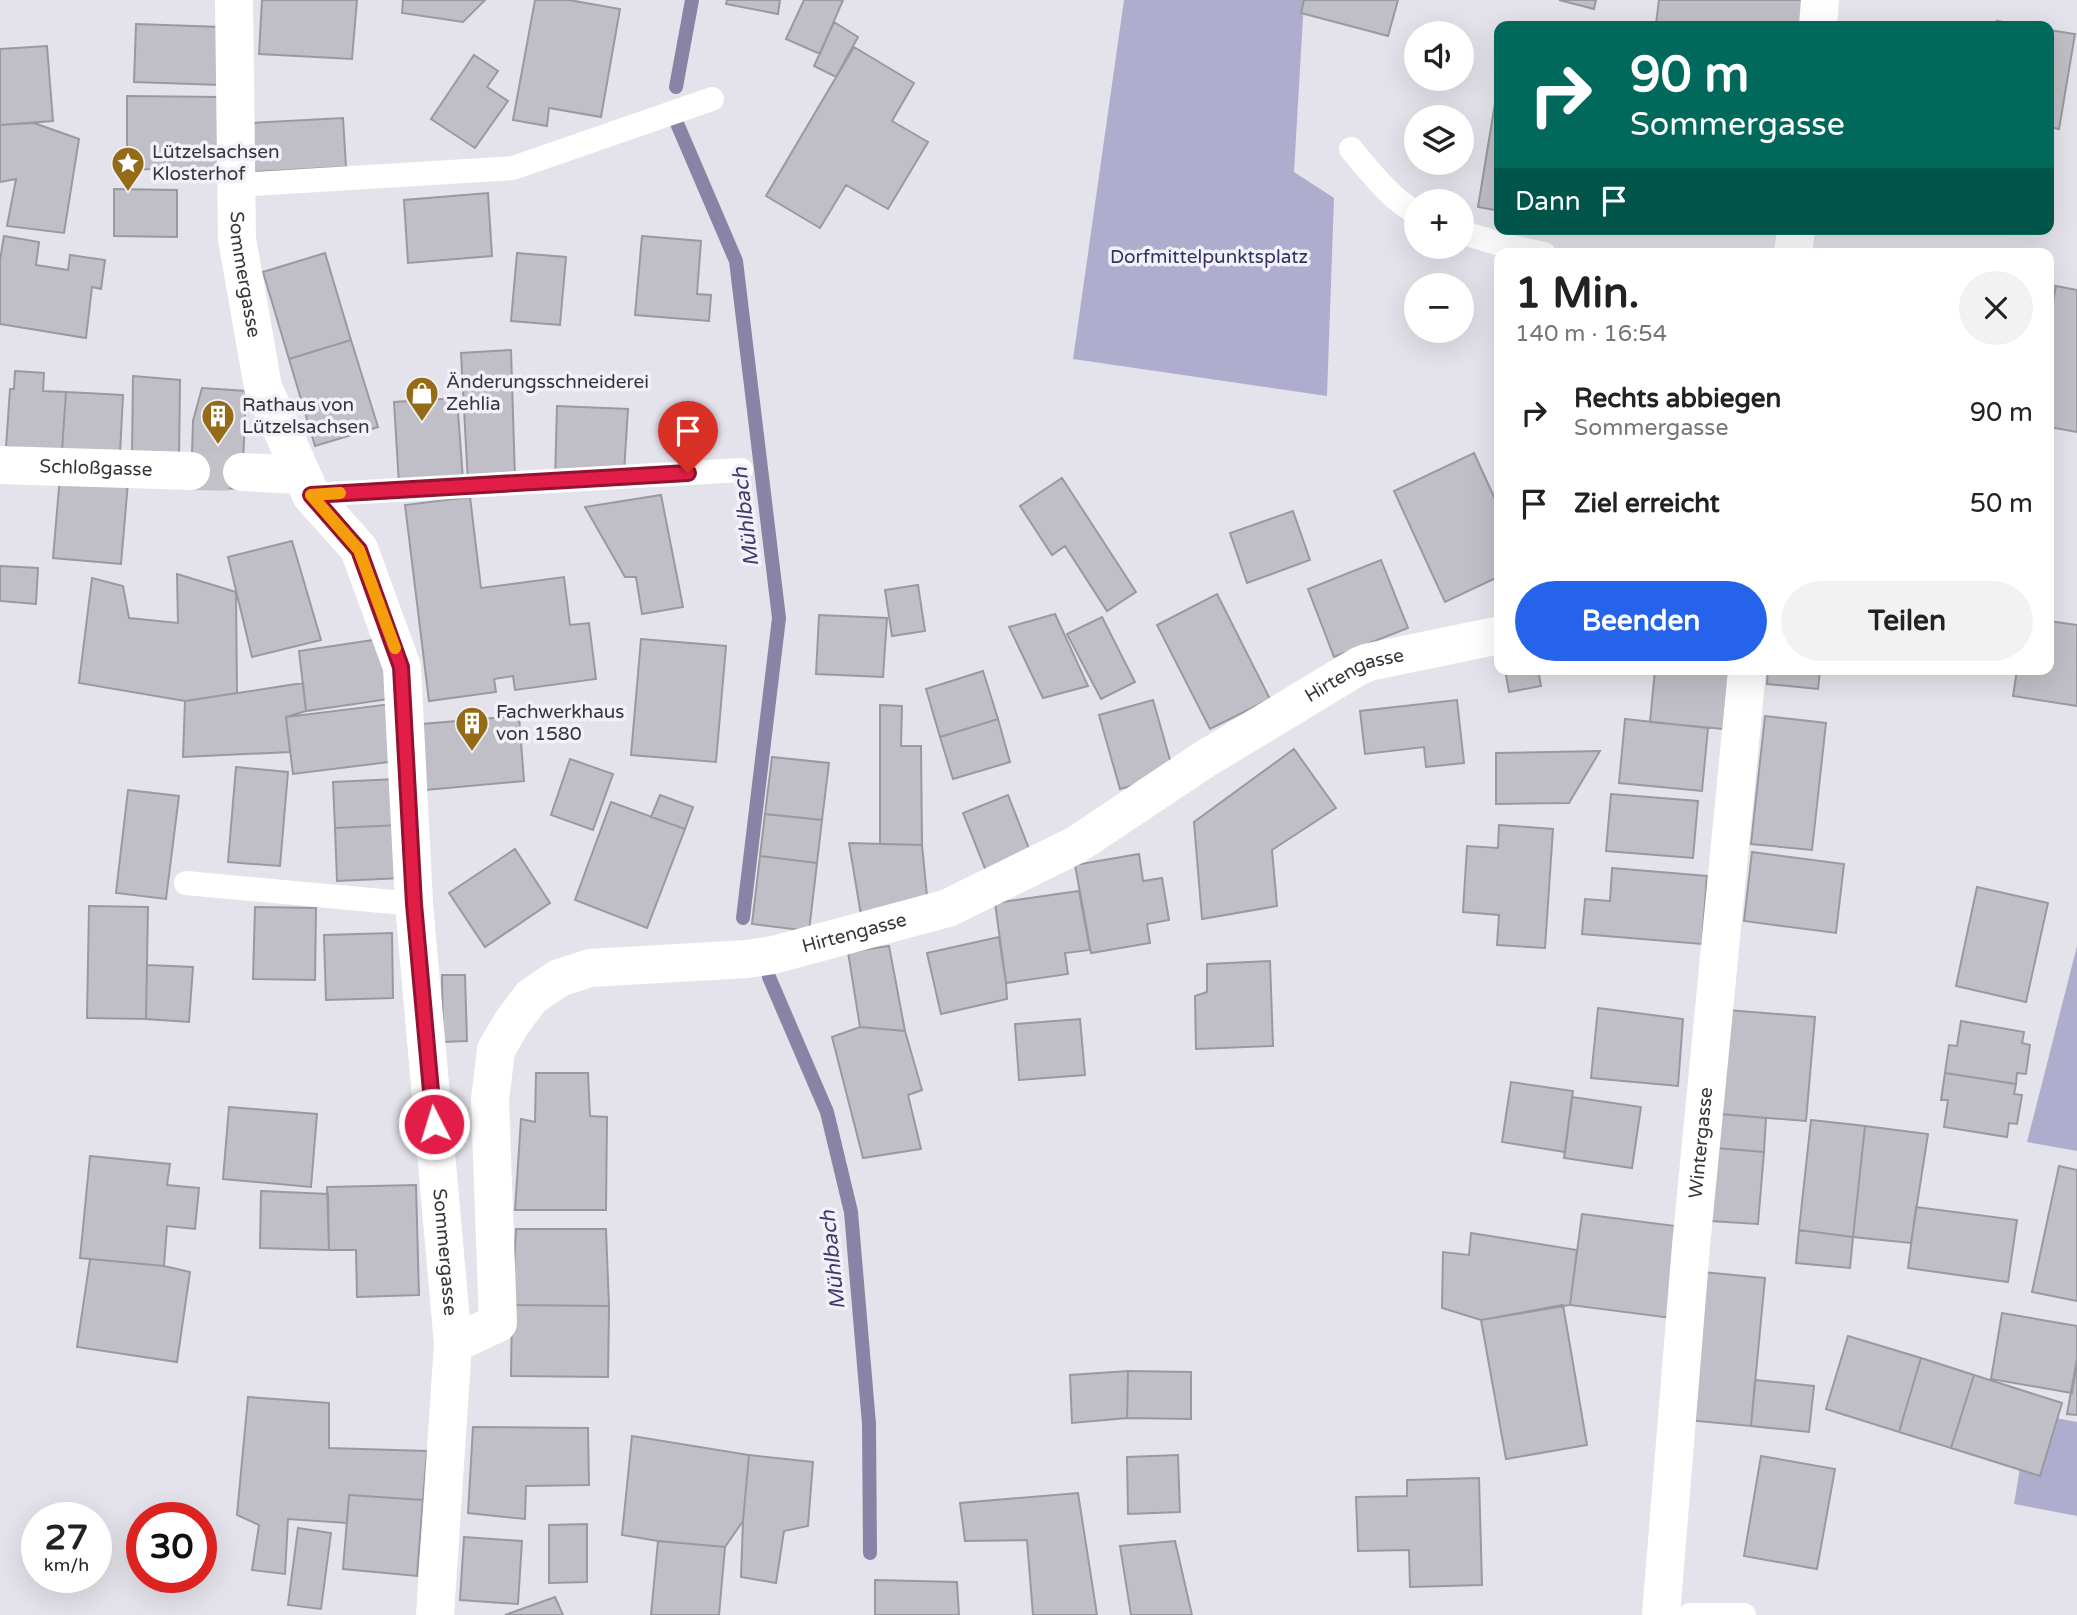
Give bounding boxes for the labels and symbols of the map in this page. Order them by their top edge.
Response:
place label: Lützelsachsen Klosterhof [152,141,280,185]
place icon: Lützelsachsen Klosterhof [109,144,147,193]
street label: Sommergasse [225,211,265,339]
park label: Dorfmittelpunktsplatz [1110,246,1308,268]
place label: Änderungsschneiderei Zehlia [446,371,649,415]
shop icon: Änderungsschneiderei Zehlia [403,374,441,423]
place label: Rathaus von Lützelsachsen [242,394,370,438]
building icon: Rathaus von Lützelsachsen [199,397,237,446]
pin [658,401,718,473]
street label: Schloßgasse [39,455,153,481]
water label: Mühlbach [727,465,764,568]
street label: Hirtengasse [1301,644,1406,707]
place label: Fachwerkhaus von 1580 [496,701,624,745]
building icon: Fachwerkhaus von 1580 [453,704,491,753]
street label: Hirtengasse [800,909,909,958]
street label: Wintergasse [1685,1086,1717,1199]
position arrow [397,1087,471,1161]
street label: Sommergasse [428,1187,461,1317]
water label: Mühlbach [815,1208,851,1311]
speed limit sign: 30 [126,1502,217,1593]

